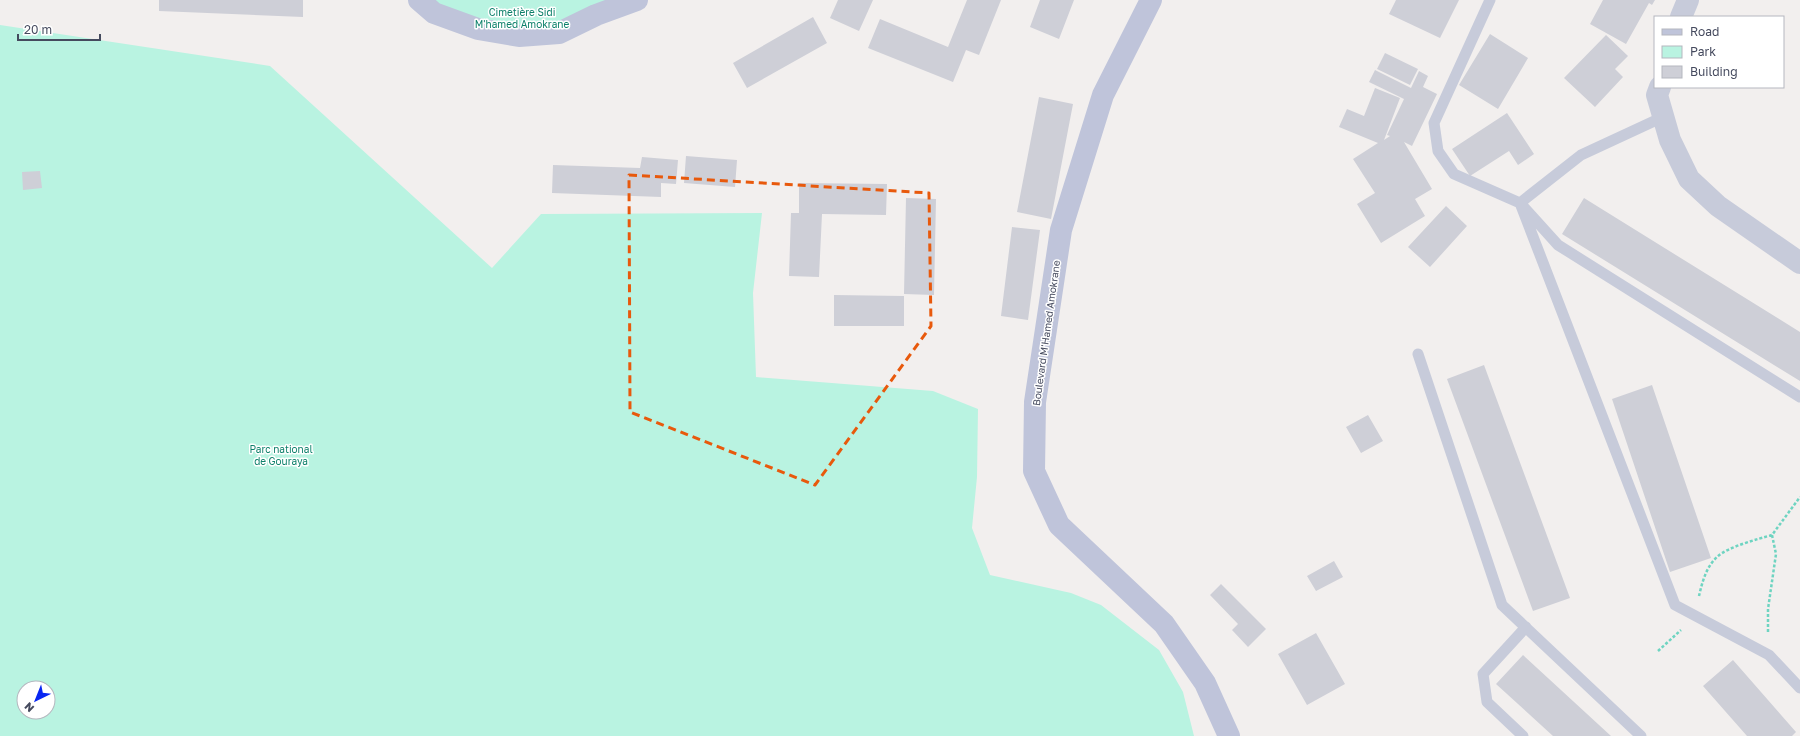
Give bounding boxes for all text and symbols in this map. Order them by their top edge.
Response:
park label: Cimetière Sidi M'hamed Amokrane [475,6,569,30]
scale bar [18,16,100,42]
legend [1654,16,1784,88]
text: 20 m [24,22,52,37]
text: Road [1690,24,1719,39]
text: Park [1690,44,1716,59]
text: Building [1690,64,1738,79]
street label: Boulevard M'Hamed Amokrane [1030,259,1062,407]
park label: Parc national de Gouraya [249,443,313,467]
north arrow [16,680,56,720]
text: N [21,700,36,715]

